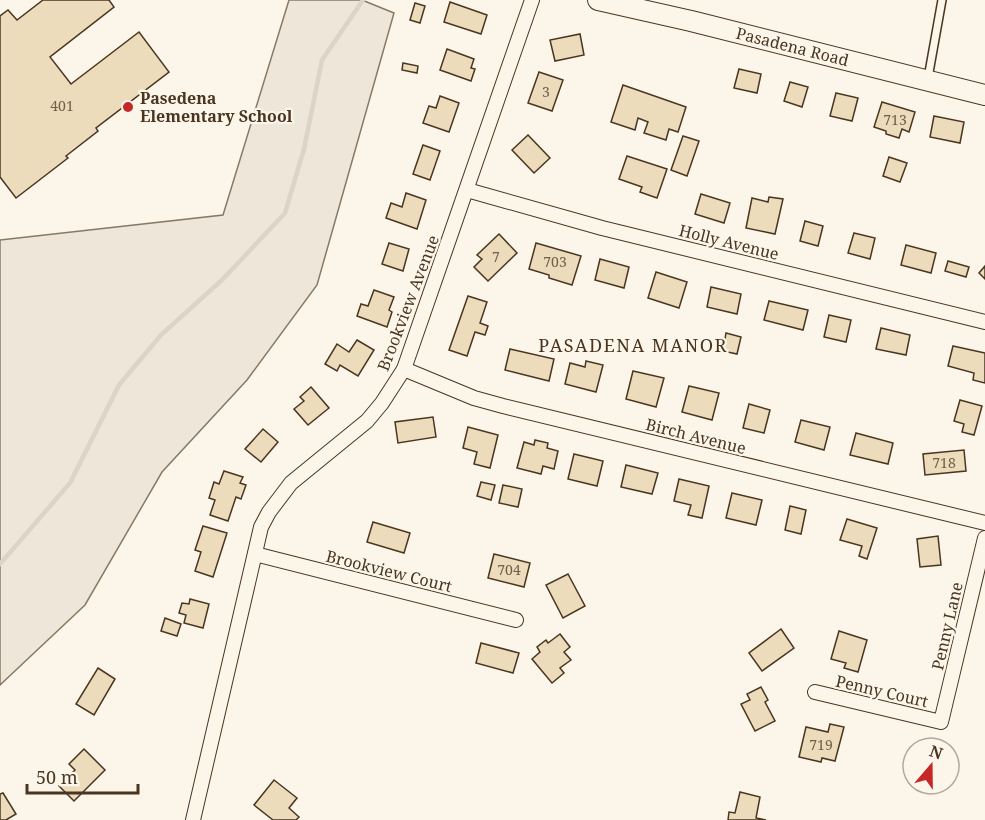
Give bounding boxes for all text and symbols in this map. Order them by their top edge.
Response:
street label: Pasadena Road [734,22,851,71]
house number: 3 [542,82,550,101]
place label: Pasedena Elementary School [140,87,293,127]
house number: 401 [50,96,74,115]
marker: Pasedena Elementary School [121,100,135,114]
house number: 713 [883,110,907,129]
street label: Holly Avenue [677,219,781,265]
street label: Brookview Avenue [372,232,444,374]
house number: 7 [492,247,500,266]
house number: 703 [543,252,567,271]
district label: PASADENA MANOR [538,333,728,357]
street label: Birch Avenue [644,413,748,459]
house number: 718 [932,453,956,472]
street label: Brookview Court [324,545,455,597]
house number: 704 [497,560,521,579]
street label: Penny Lane [926,580,968,672]
street label: Penny Court [834,670,931,712]
house number: 719 [809,735,833,754]
north arrow [901,736,961,796]
text: N [926,739,946,765]
scale bar [27,757,138,795]
text: 50 m [36,765,78,789]

